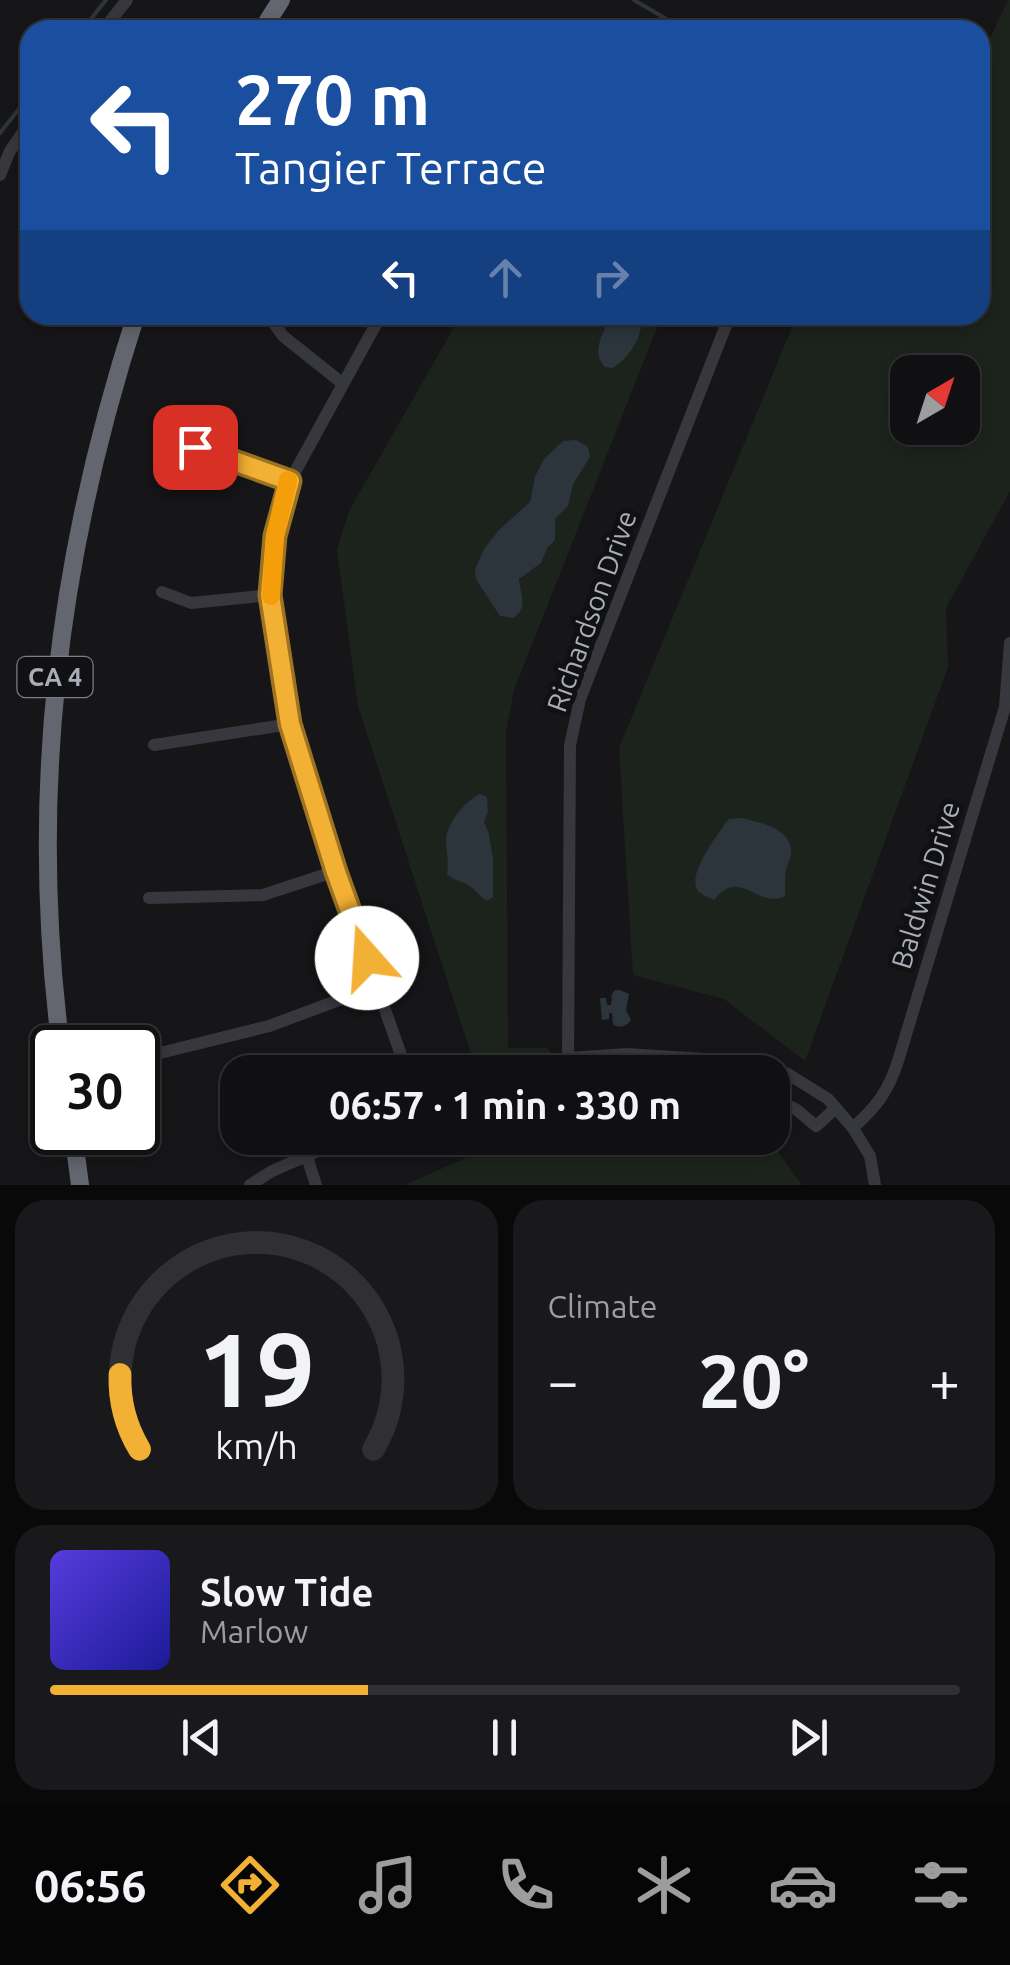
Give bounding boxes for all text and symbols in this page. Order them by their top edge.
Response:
icon: left [70,60,200,190]
text: 270 m [235,60,430,138]
text: Tangier Terrace [235,142,547,193]
icon: left [373,250,428,305]
icon: ahead [478,250,533,305]
icon: right [583,250,638,305]
north arrow [890,355,980,445]
map controls [890,355,980,445]
pin [153,405,238,490]
icon: arrive [168,420,223,475]
street label: Richardson Drive [540,506,642,716]
road number: CA 4 [18,657,92,697]
street label: Baldwin Drive [885,798,965,972]
position arrow [315,906,419,1010]
speed limit sign: 30 [30,1025,160,1155]
text: 06:57 · 1 min · 330 m [329,1084,681,1126]
text: Climate [548,1288,658,1324]
text: 19 [198,1310,315,1427]
text: 20° [698,1338,809,1422]
text: − [548,1350,579,1411]
text: + [929,1350,960,1411]
text: km/h [215,1426,298,1466]
text: Slow Tide [200,1571,373,1613]
text: Marlow [200,1613,308,1649]
icon: previous [174,1710,229,1765]
icon: pause [477,1710,532,1765]
icon: next [781,1710,836,1765]
icon: directions [215,1850,285,1920]
icon: music [353,1850,423,1920]
icon: phone [491,1850,561,1920]
icon: climate [629,1850,699,1920]
icon: car [768,1850,838,1920]
icon: filters [906,1850,976,1920]
text: 06:56 [34,1860,147,1911]

